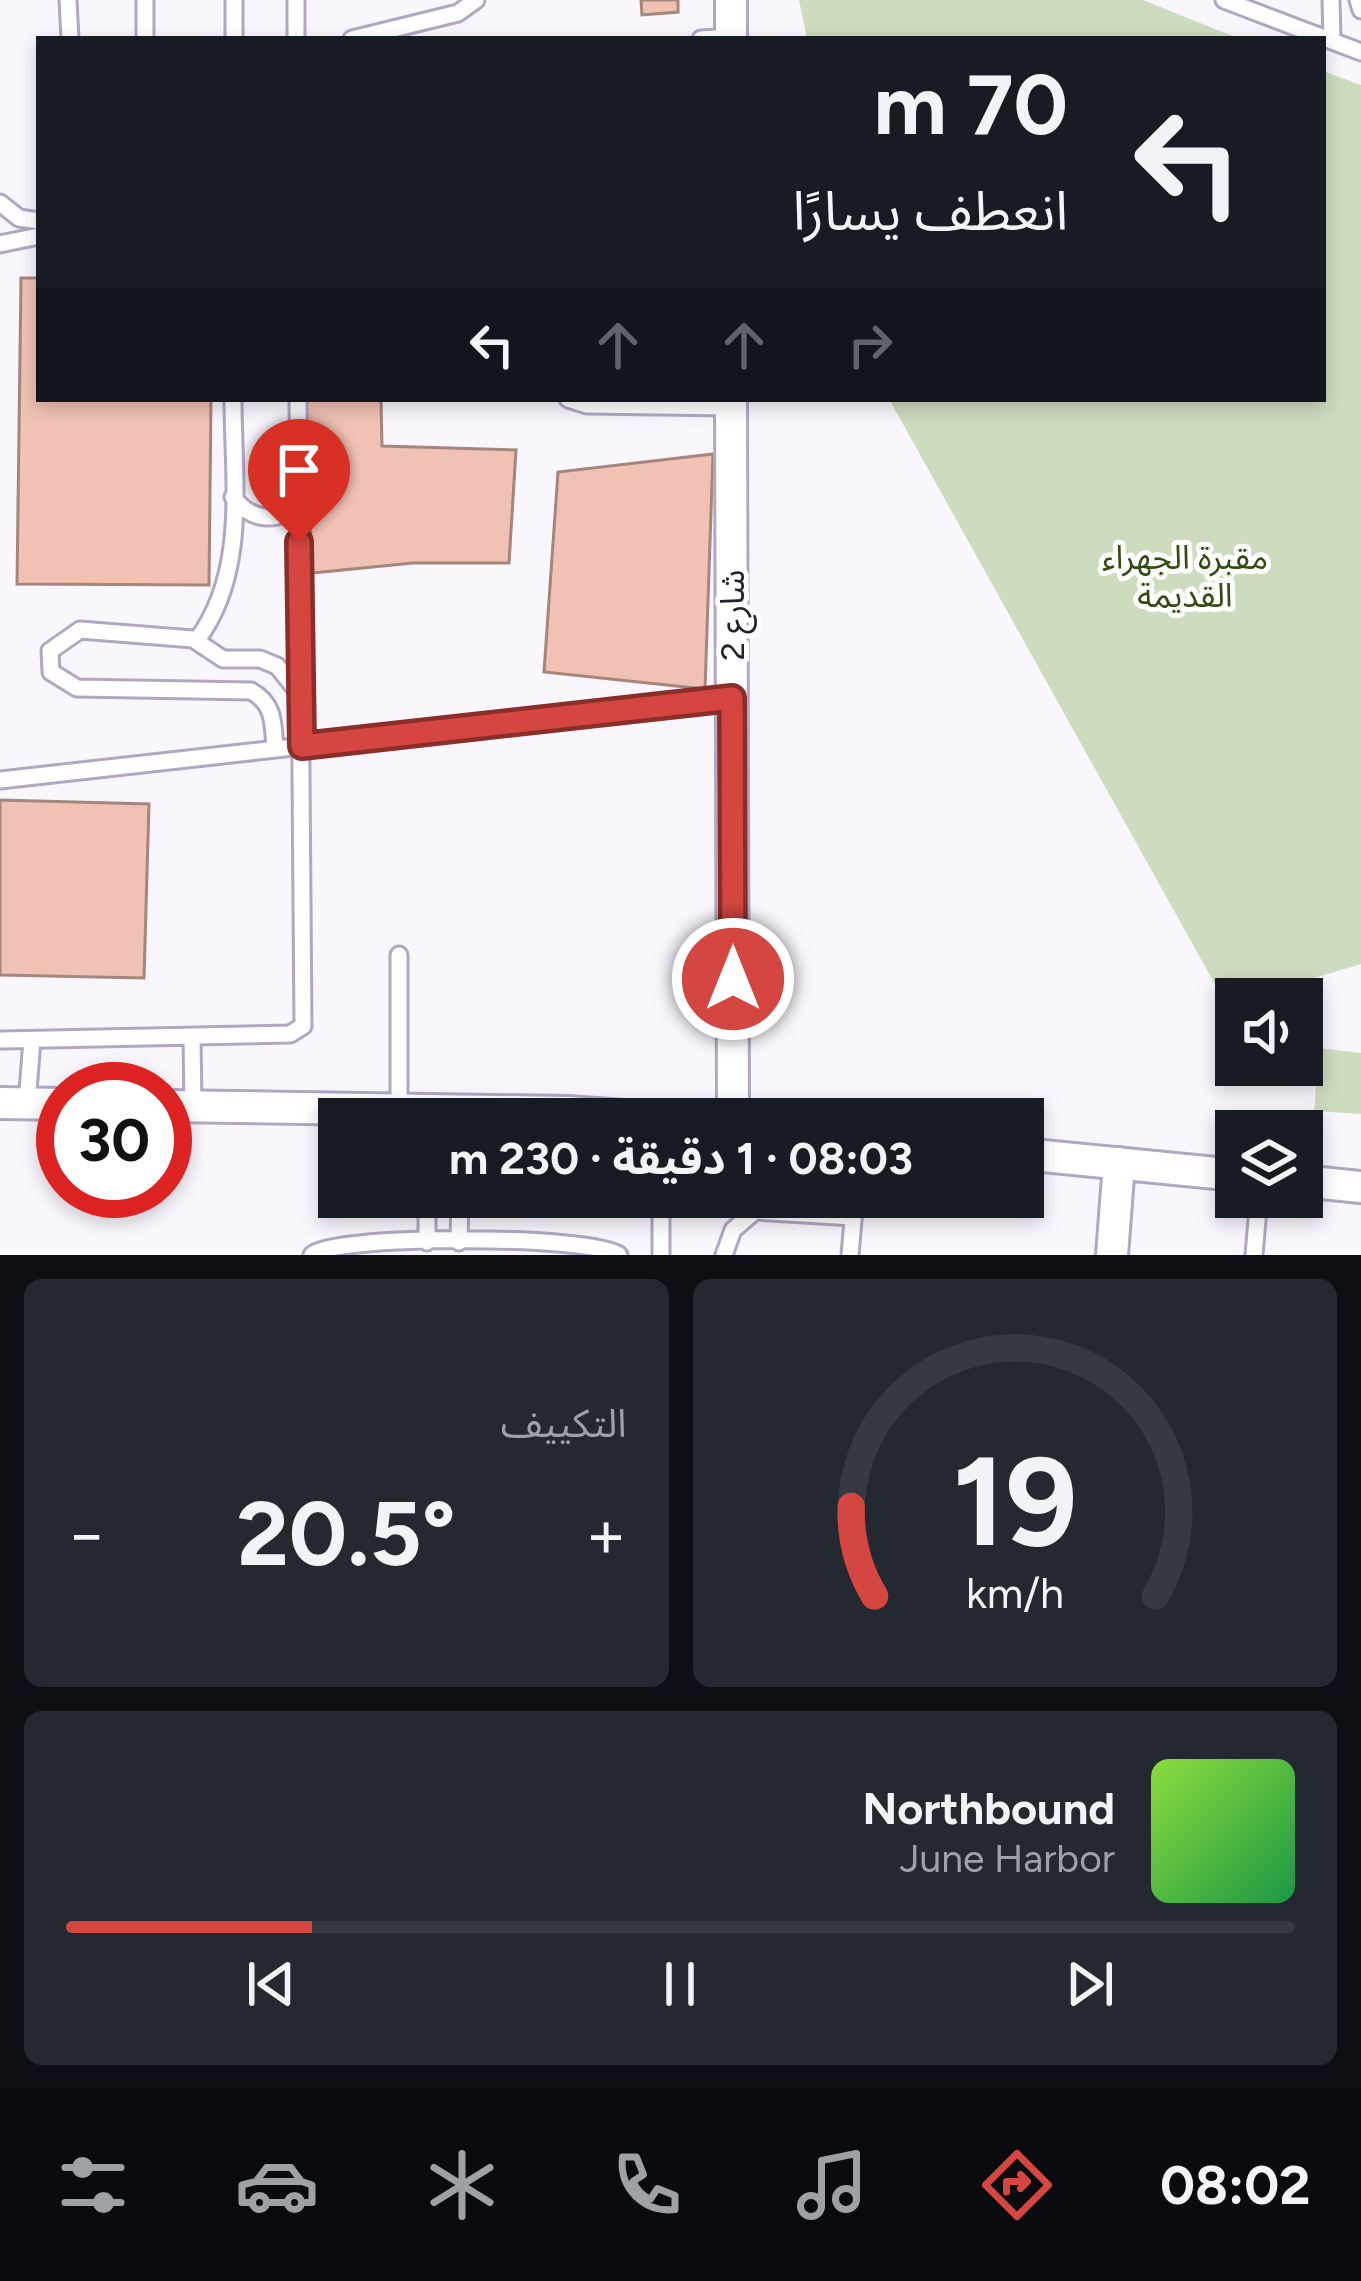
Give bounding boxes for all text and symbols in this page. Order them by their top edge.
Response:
text: 70 m [874,54,1068,155]
icon: left [1110,84,1266,240]
text: انعطف يسارًا [792,179,1068,244]
icon: left [459,312,525,378]
icon: ahead [585,312,651,378]
icon: ahead [711,312,777,378]
icon: right [837,312,903,378]
pin [248,419,350,542]
icon: arrive [266,437,332,503]
park label: مقبرة الجهراء القديمة [1102,538,1268,615]
street label: شارع 2 [713,570,757,660]
position arrow [670,916,796,1042]
map controls [1215,978,1323,1218]
button: sound [1215,978,1323,1086]
speed limit sign: 30 [36,1062,192,1218]
button: layers [1215,1110,1323,1218]
text: 08:03 · 1 دقيقة · 230 m [449,1131,913,1185]
text: التكييف [501,1400,627,1447]
text: 19 [952,1426,1077,1576]
text: 20.5° [237,1479,456,1588]
text: − [66,1494,107,1574]
text: + [585,1494,627,1574]
text: km/h [966,1567,1064,1619]
text: Northbound [862,1781,1115,1835]
text: June Harbor [899,1835,1115,1882]
icon: previous [238,1951,304,2017]
icon: pause [647,1951,713,2017]
icon: next [1057,1951,1123,2017]
icon: filters [51,2143,135,2227]
icon: car [235,2143,319,2227]
icon: climate [420,2143,504,2227]
icon: phone [605,2143,689,2227]
icon: music [790,2143,874,2227]
icon: directions [975,2143,1059,2227]
text: 08:02 [1160,2153,1311,2218]

